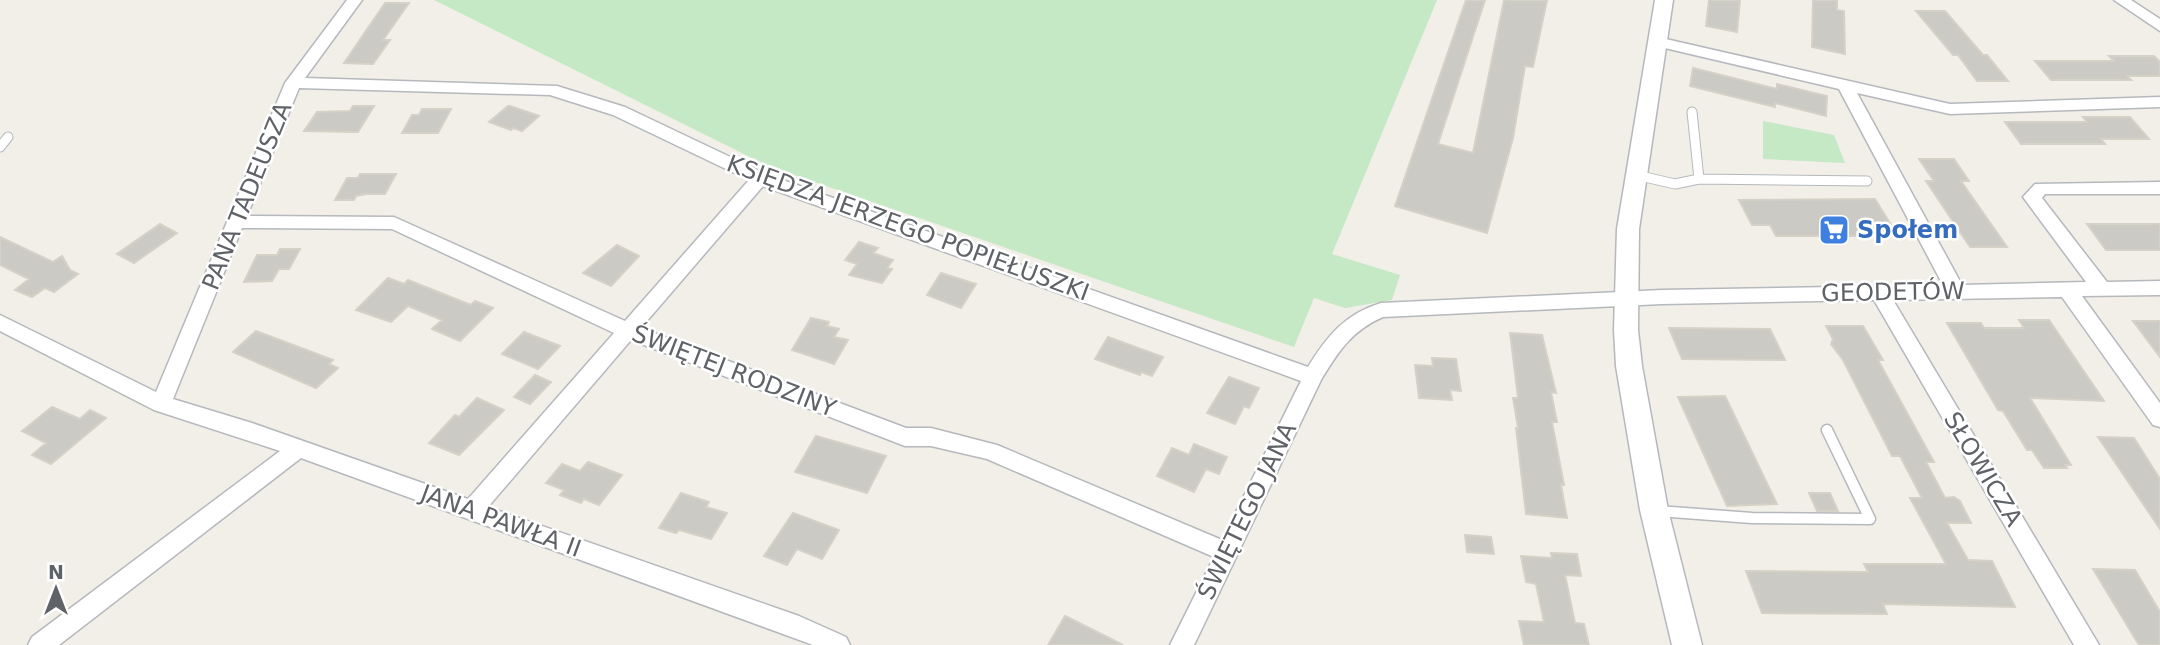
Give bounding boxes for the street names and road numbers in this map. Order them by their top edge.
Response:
street label: PANA TADEUSZA [197,98,298,294]
street label: KSIĘDZA JERZEGO POPIEŁUSZKI [723,149,1093,307]
street label: GEODETÓW [1821,275,1965,307]
street label: ŚWIĘTEJ RODZINY [628,317,841,423]
street label: SŁOWICZA [1938,407,2028,532]
street label: ŚWIĘTEGO JANA [1190,416,1302,604]
street label: JANA PAWŁA II [415,478,585,563]

